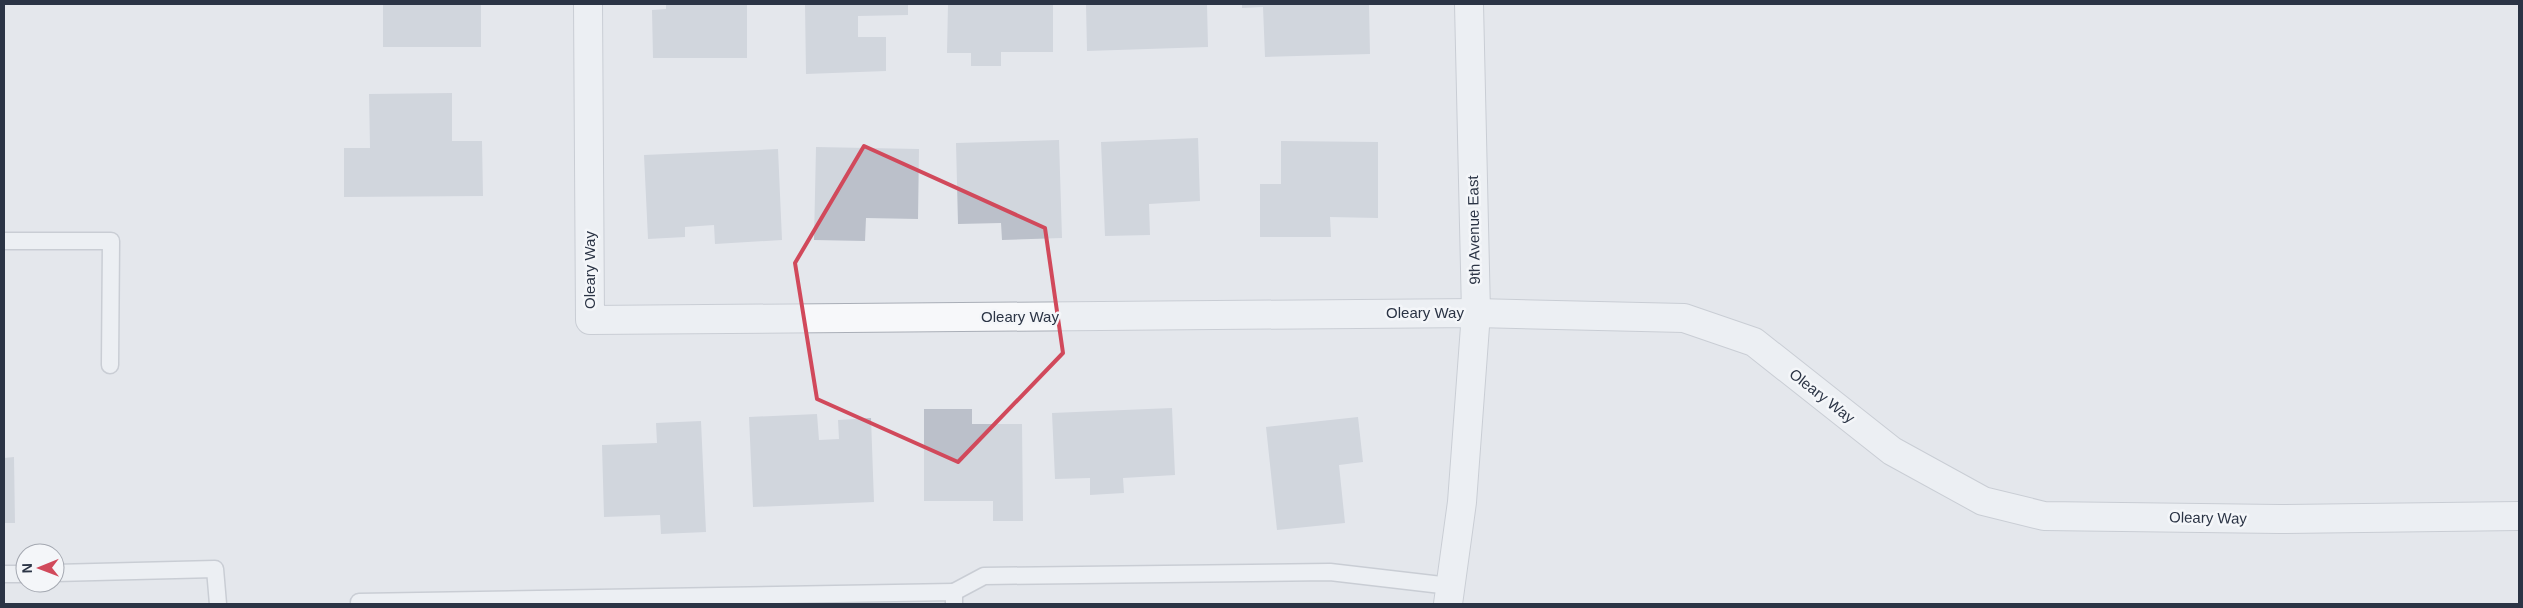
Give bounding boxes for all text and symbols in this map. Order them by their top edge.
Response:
street label: 9th Avenue East [1464,175,1483,285]
street label: Oleary Way [581,231,598,309]
street label: Oleary Way [1386,304,1464,321]
street label: Oleary Way [981,308,1059,325]
street label: Oleary Way [1786,365,1859,427]
street label: Oleary Way [2169,508,2248,527]
north arrow [15,543,65,593]
text: N [19,563,35,573]

